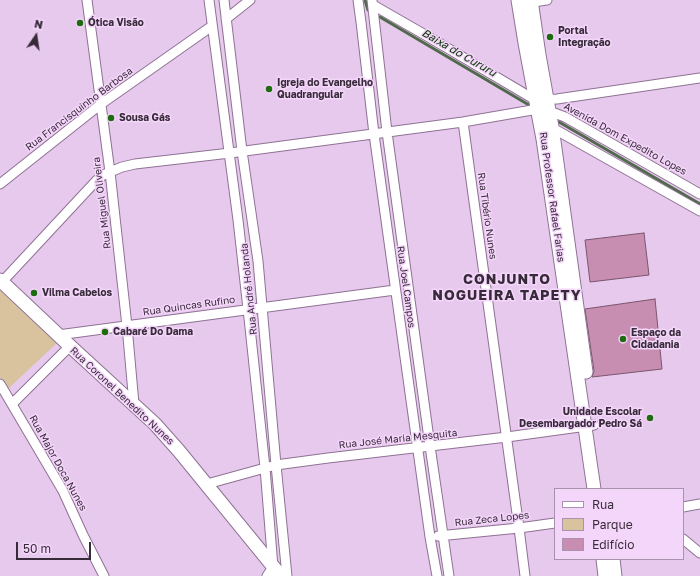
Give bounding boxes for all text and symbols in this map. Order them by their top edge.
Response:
north arrow [16,16,56,56]
text: N [33,17,44,31]
place label: Ótica Visão [88,17,144,29]
marker: Ótica Visão [75,18,85,28]
place label: Portal Integração [558,25,611,48]
water label: Baixa do Cururu [420,26,498,80]
marker: Portal Integração [545,32,555,42]
street label: Rua Francisquinho Barbosa [23,65,135,153]
place label: Igreja do Evangelho Quadrangular [277,77,373,100]
marker: Igreja do Evangelho Quadrangular [264,84,274,94]
street label: Avenida Dom Expedito Lopes [562,100,688,178]
place label: Sousa Gás [119,112,170,124]
marker: Sousa Gás [106,113,116,123]
street label: Rua Professor Rafael Farias [537,131,567,263]
street label: Rua Miguel Oliveira [90,156,114,250]
street label: Rua Tibério Nunes [475,172,499,260]
street label: Rua André Holanda [238,242,260,336]
street label: Rua Joel Campos [394,245,418,329]
district label: CONJUNTO NOGUEIRA TAPETY [432,272,582,304]
place label: Vilma Cabelos [42,287,112,299]
marker: Vilma Cabelos [29,288,39,298]
street label: Rua Quincas Rufino [142,294,236,318]
place label: Cabaré Do Dama [113,326,193,338]
marker: Cabaré Do Dama [100,327,110,337]
place label: Espaço da Cidadania [631,327,681,350]
marker: Espaço da Cidadania [618,334,628,344]
street label: Rua Coronel Benedito Nunes [68,345,176,447]
place label: Unidade Escolar Desembargador Pedro Sá [519,406,642,430]
street label: Rua Major Doca Nunes [27,413,89,513]
marker: Unidade Escolar Desembargador Pedro Sá [645,413,655,423]
street label: Rua José Maria Mesquita [338,427,458,451]
legend [554,488,684,560]
text: Rua [592,497,614,512]
street label: Rua Zeca Lopes [454,509,530,529]
text: Parque [592,517,633,532]
scale bar [18,534,93,560]
text: Edifício [592,537,634,552]
text: 50 m [23,541,51,556]

